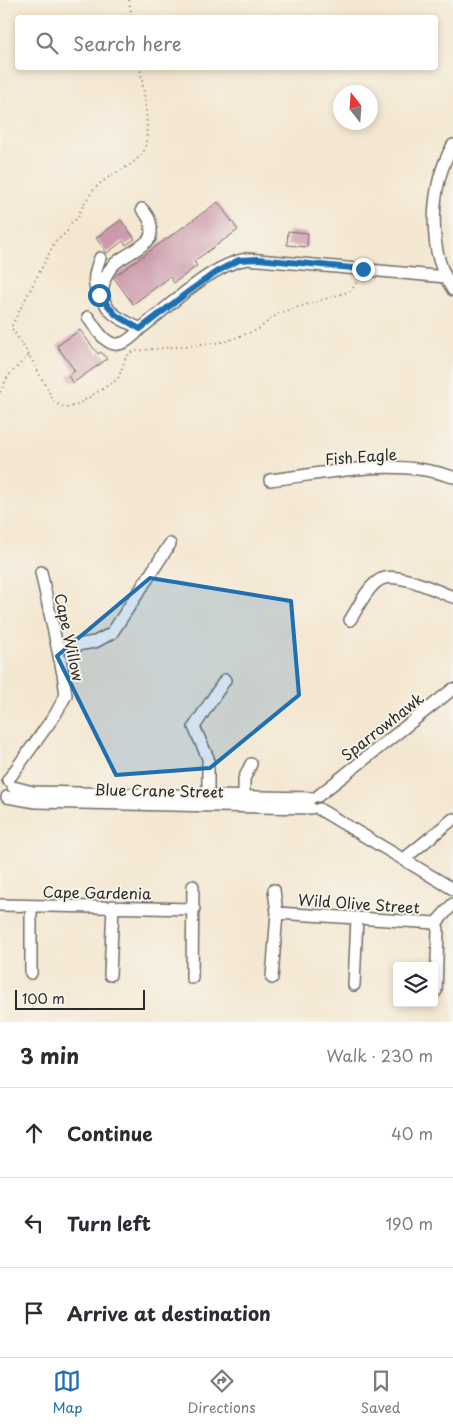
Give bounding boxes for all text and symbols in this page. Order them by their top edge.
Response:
search box [15,15,438,70]
icon: search [33,29,61,57]
text: Search here [73,29,182,57]
north arrow [333,85,378,130]
route end [352,258,375,281]
route start [88,284,111,307]
street label: Fish Eagle [324,442,398,470]
street label: Cape Willow [49,591,91,683]
street label: Sparrowhawk [336,686,429,766]
street label: Blue Crane Street [94,777,224,803]
street label: Cape Gardenia [42,880,152,904]
street label: Wild Olive Street [298,887,420,919]
map controls [393,962,438,1007]
button: layers [393,962,438,1007]
scale bar [15,987,145,1010]
text: 100 m [22,988,65,1009]
text: 3 min [20,1039,79,1071]
text: Walk · 230 m [326,1043,433,1067]
icon: ahead [20,1119,48,1147]
text: Continue [67,1119,153,1147]
text: 40 m [391,1121,433,1145]
icon: left [20,1209,48,1237]
text: Turn left [67,1209,151,1237]
text: 190 m [385,1211,433,1235]
icon: arrive [20,1299,48,1327]
text: Arrive at destination [67,1299,271,1327]
tab: Map [53,1367,82,1418]
tab: Directions [188,1367,256,1418]
tab: Saved [361,1367,400,1418]

